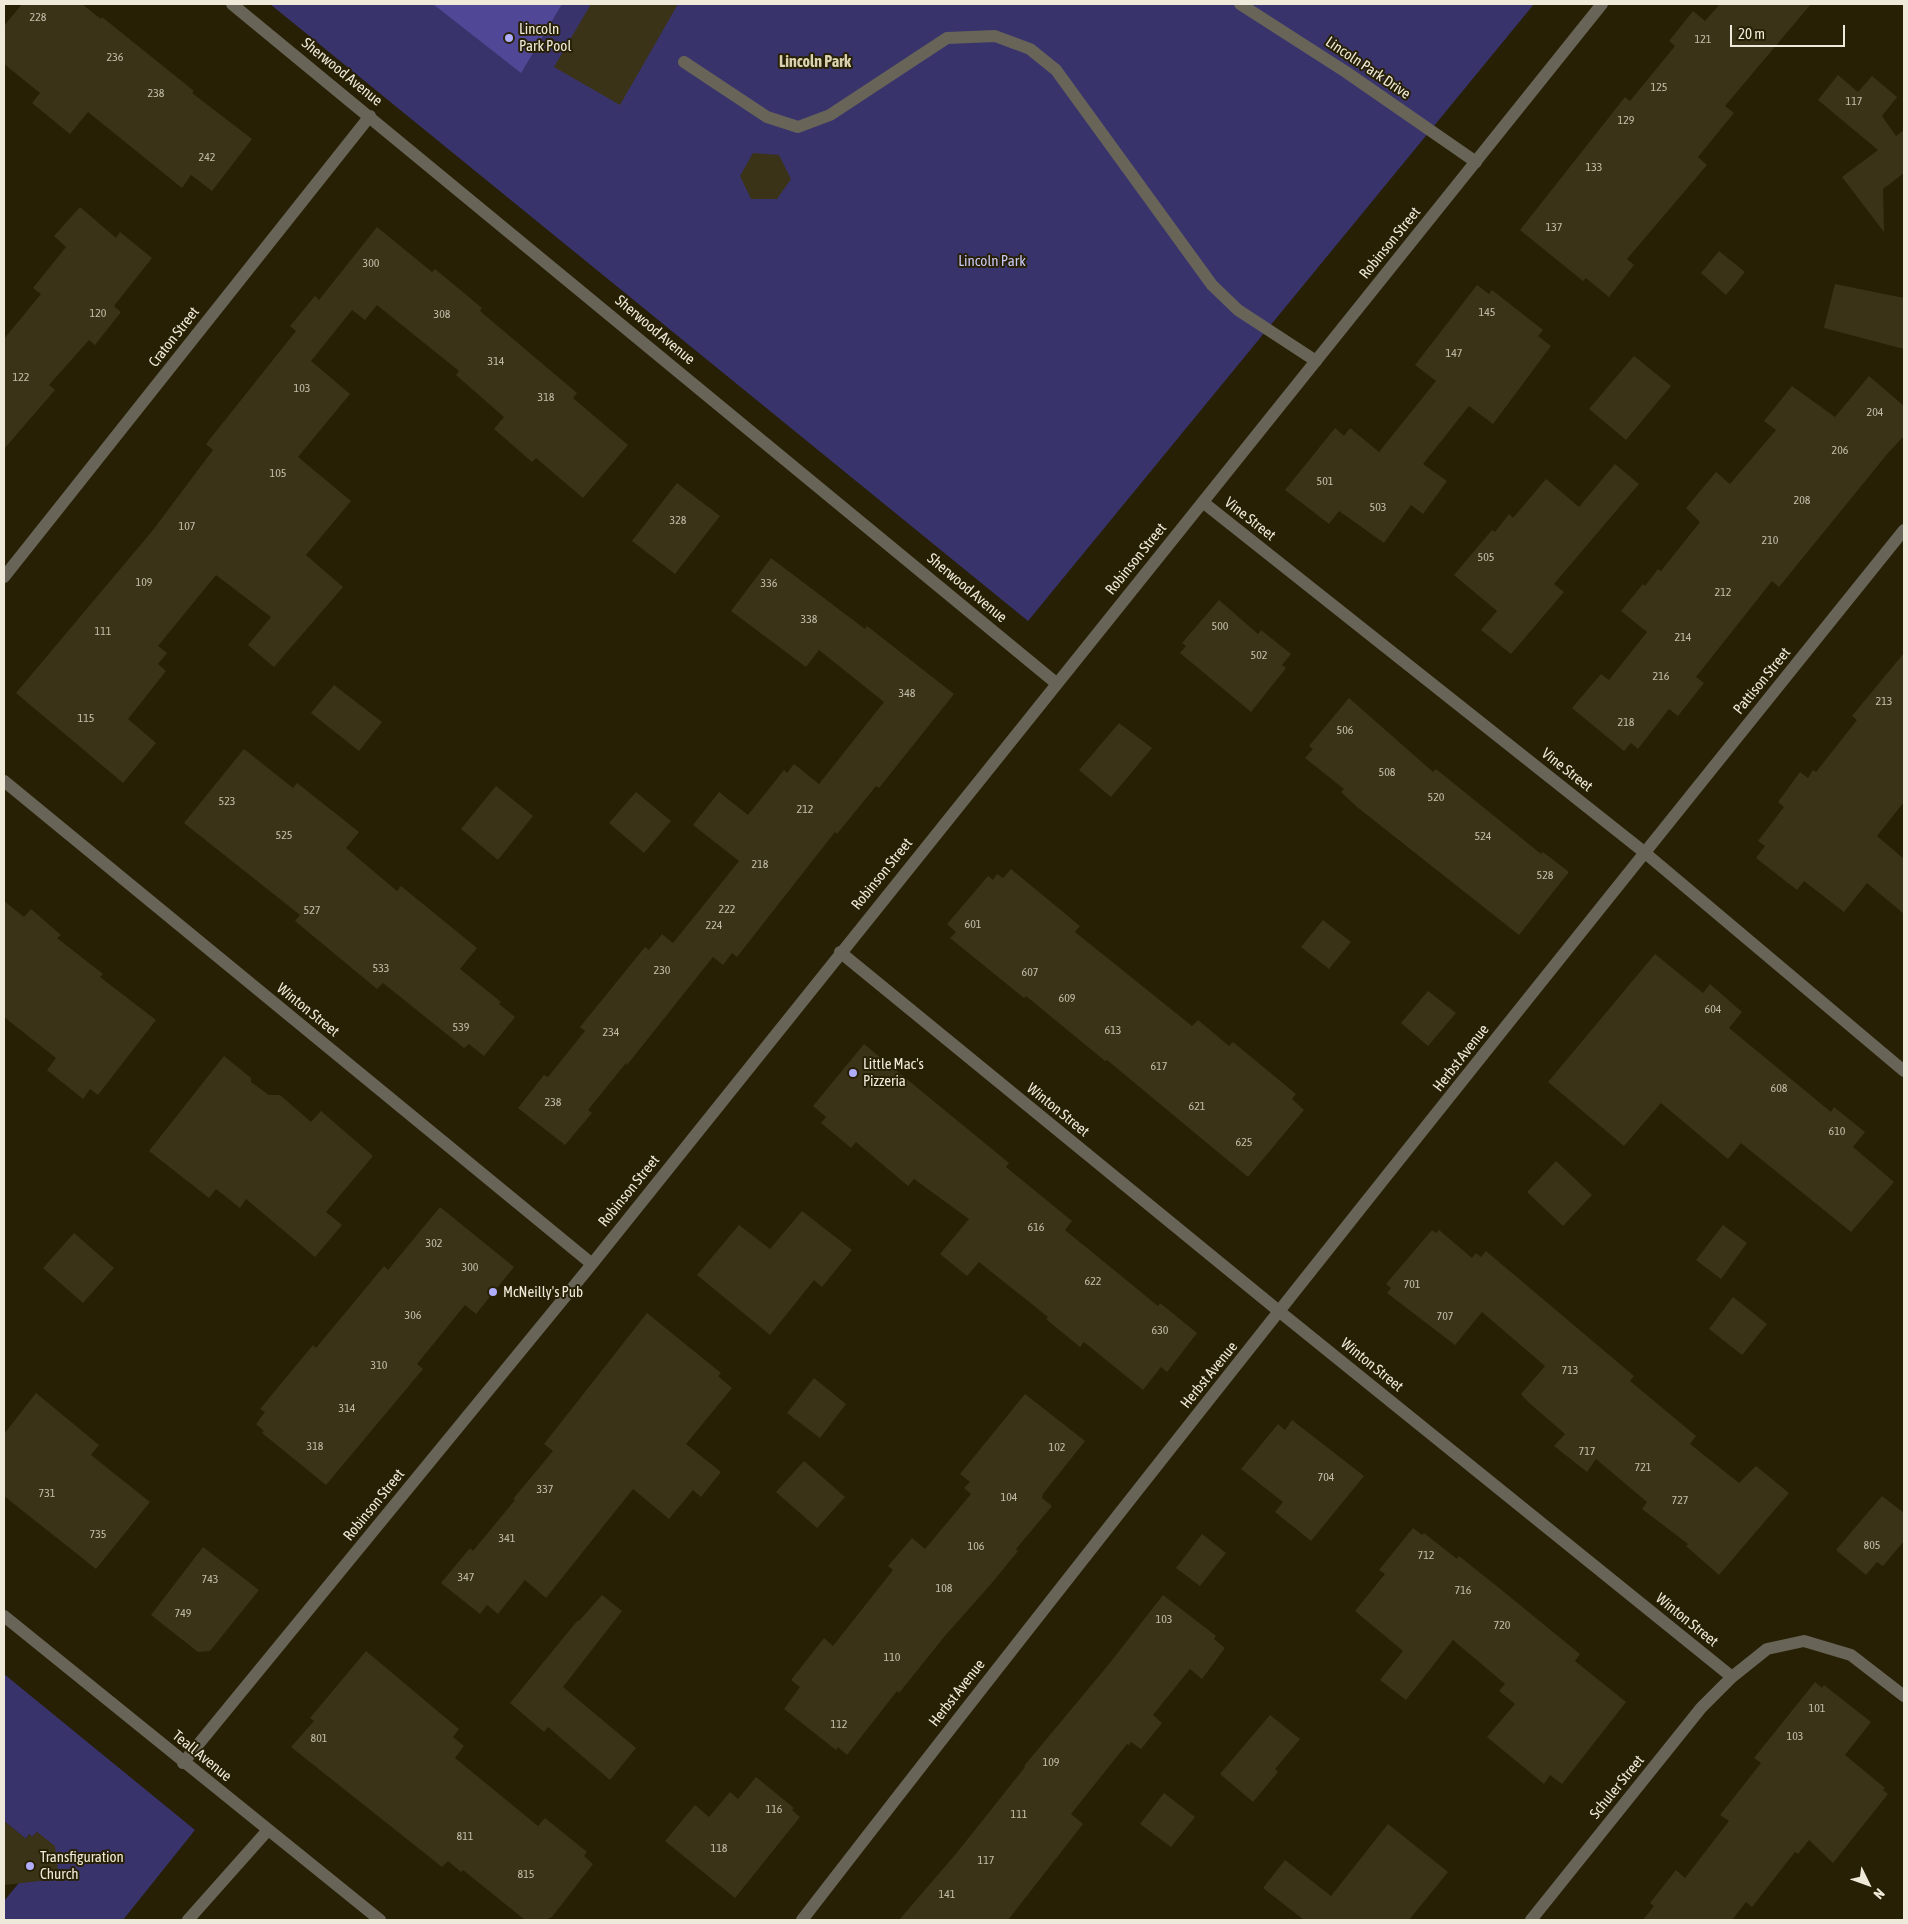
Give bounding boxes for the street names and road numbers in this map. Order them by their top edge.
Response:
street label: Lincoln Park Drive [1322,33,1414,103]
street label: Sherwood Avenue [298,34,386,110]
street label: Robinson Street [1356,204,1424,282]
street label: Sherwood Avenue [612,291,698,369]
street label: Craton Street [145,303,203,371]
street label: Vine Street [1221,493,1279,545]
street label: Robinson Street [1102,520,1170,598]
street label: Sherwood Avenue [924,549,1010,627]
street label: Pattison Street [1730,644,1794,718]
street label: Vine Street [1538,744,1596,796]
street label: Robinson Street [848,835,916,913]
street label: Winton Street [273,979,343,1041]
street label: Herbst Avenue [1429,1021,1493,1095]
street label: Winton Street [1023,1079,1093,1141]
street label: Robinson Street [595,1152,663,1230]
street label: Winton Street [1337,1334,1407,1396]
street label: Herbst Avenue [1177,1338,1241,1412]
street label: Robinson Street [340,1466,408,1544]
street label: Winton Street [1652,1589,1722,1651]
street label: Herbst Avenue [925,1656,989,1730]
street label: Teall Avenue [169,1727,235,1785]
street label: Schuler Street [1586,1752,1648,1822]

